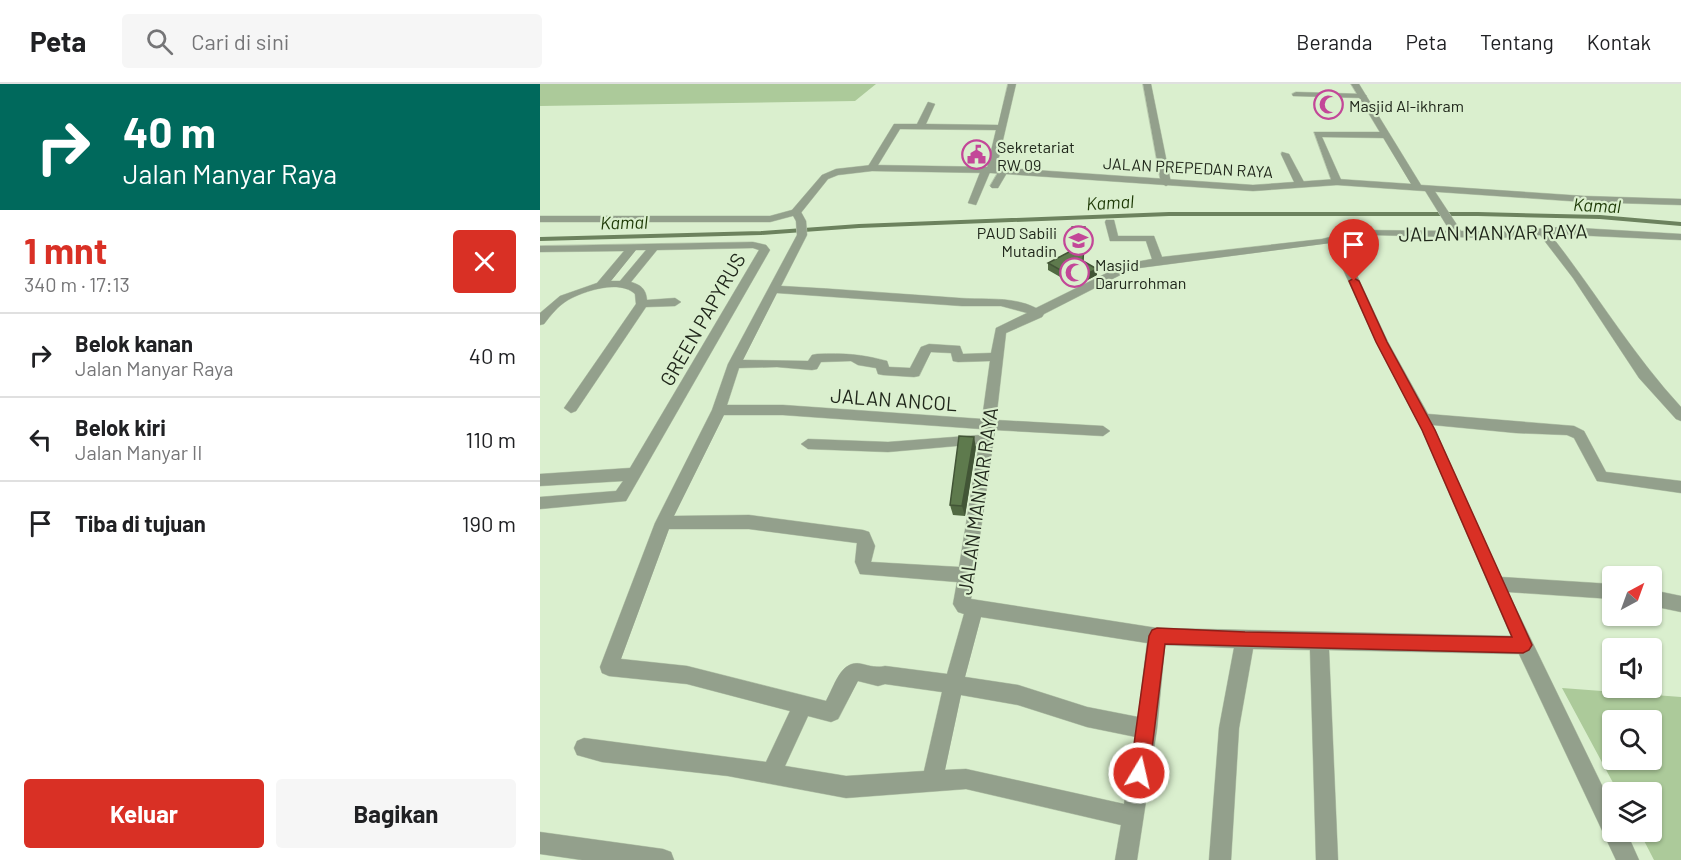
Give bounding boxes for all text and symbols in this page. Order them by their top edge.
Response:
search box [122,14,542,68]
text: Peta [30,24,86,58]
icon: search [143,25,176,58]
text: Cari di sini [191,28,289,54]
text: Beranda [1296,29,1372,54]
text: Peta [1405,29,1447,54]
text: Tentang [1480,29,1554,54]
text: Kontak [1587,29,1651,54]
mosque icon: Masjid Al-ikhram [1312,89,1344,121]
place label: Masjid Al-ikhram [1349,96,1464,115]
text: 40 m [123,106,216,156]
icon: right [24,108,102,186]
place label: Sekretariat RW 09 [997,137,1075,174]
public building icon: Sekretariat RW 09 [960,139,992,171]
street label: JALAN PREPEDAN RAYA [1103,153,1274,181]
text: Jalan Manyar Raya [123,157,337,189]
water label: Kamal [1085,190,1135,214]
water label: Kamal [1572,193,1622,217]
water label: Kamal [600,211,648,233]
street label: JALAN MANYAR RAYA [1398,218,1588,246]
pin [1328,219,1379,281]
place label: PAUD Sabili Mutadin [977,223,1057,260]
school or university icon: PAUD Sabili Mutadin [1062,225,1094,257]
text: 1 mnt [24,228,107,271]
icon: arrive [1337,228,1370,261]
button: close [453,230,516,293]
street label: GREEN PAPYRUS [654,248,750,390]
place label: Masjid Darurrohman [1095,255,1186,292]
mosque icon: Masjid Darurrohman [1058,257,1090,289]
text: 340 m · 17:13 [24,272,130,296]
text: Belok kanan [75,330,193,356]
icon: right [24,339,57,372]
text: 40 m [469,342,516,368]
text: Jalan Manyar Raya [75,356,234,380]
street label: JALAN ANCOL [830,383,958,415]
street label: JALAN MANYAR RAYA [952,406,1002,596]
text: Belok kiri [75,414,166,440]
icon: left [24,423,57,456]
text: 110 m [466,426,516,452]
text: Jalan Manyar II [75,440,202,464]
icon: arrive [24,507,57,540]
text: Tiba di tujuan [75,510,206,536]
text: 190 m [462,510,516,536]
north arrow [1602,566,1662,626]
map controls [1602,566,1662,842]
button: sound [1602,638,1662,698]
button: search [1602,710,1662,770]
position arrow [1107,741,1171,805]
button: Keluar [24,779,264,848]
button: Bagikan [276,779,516,848]
button: layers [1602,782,1662,842]

